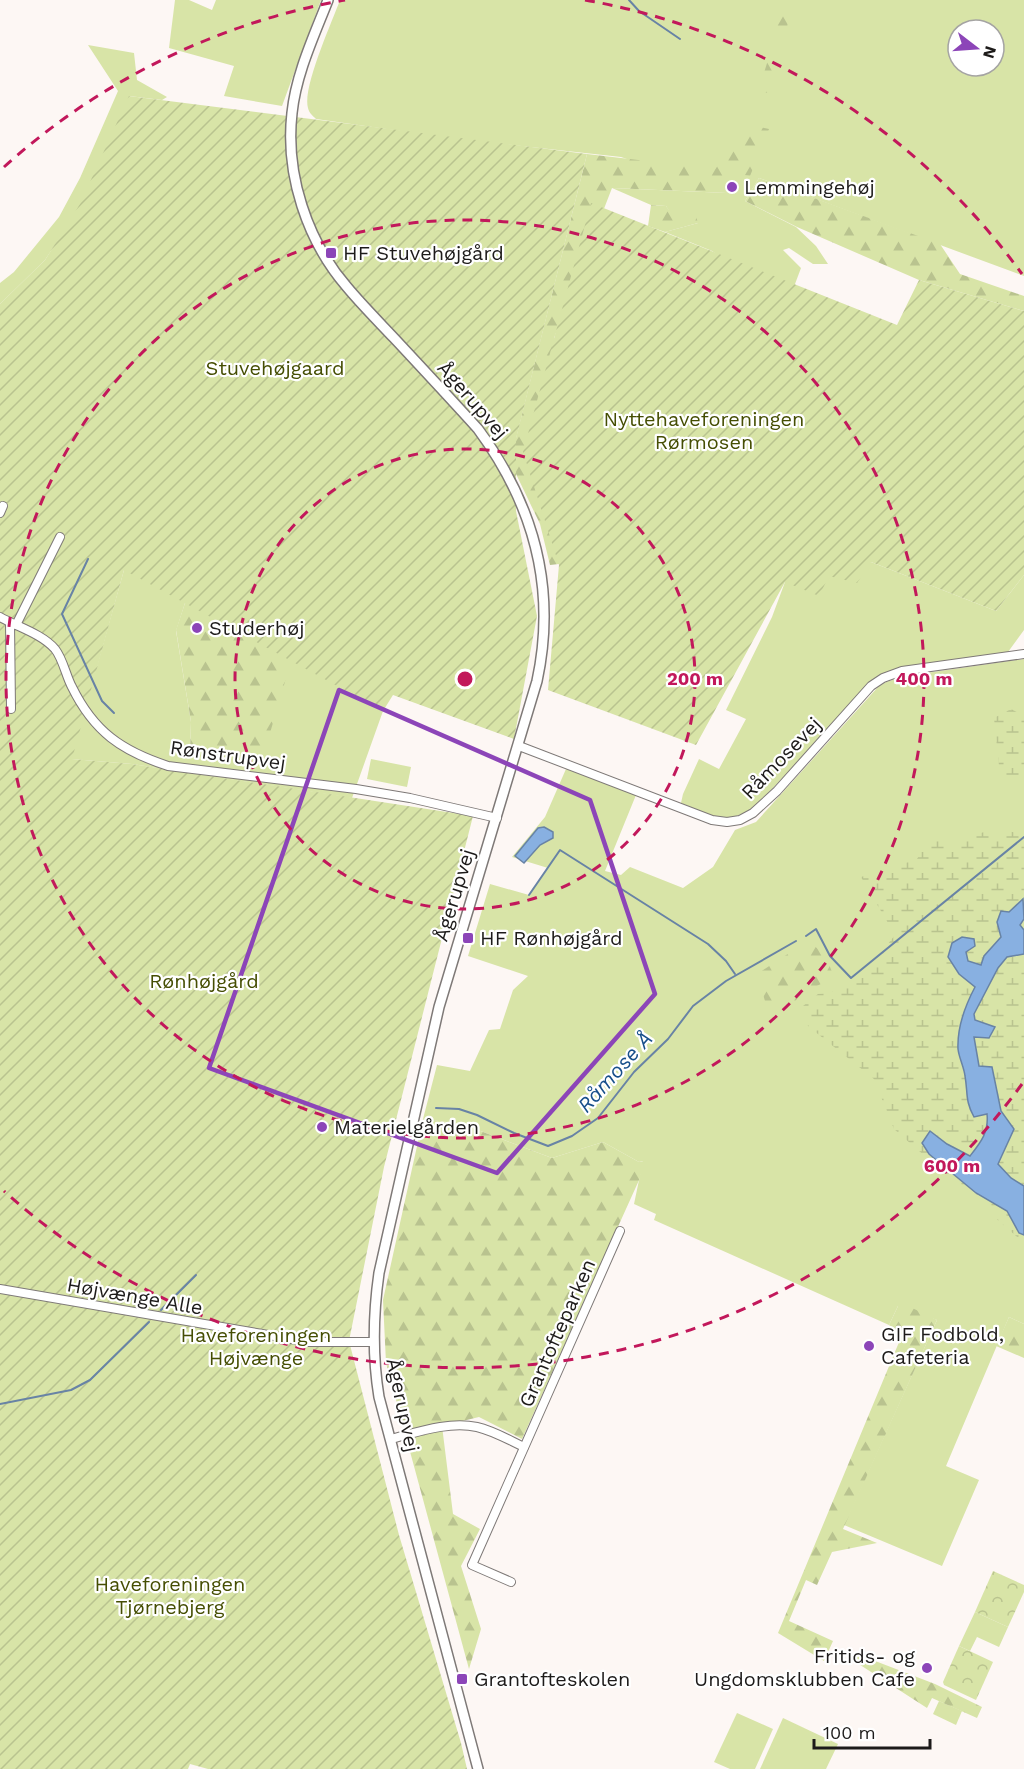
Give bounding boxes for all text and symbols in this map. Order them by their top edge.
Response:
north arrow [946,18,1006,78]
text: N [979,44,1001,61]
place label: Lemmingehøj [744,175,875,199]
marker: Lemmingehøj [725,180,739,194]
place label: HF Stuvehøjgård [343,241,504,265]
marker: HF Stuvehøjgård [324,246,338,260]
park label: Stuvehøjgaard [206,356,344,380]
street label: Ågerupvej [433,356,513,444]
park label: Nyttehaveforeningen Rørmosen [604,407,804,454]
place label: Studerhøj [209,616,304,640]
marker: Studerhøj [190,621,204,635]
text: 200 m [667,668,723,689]
text: 400 m [896,668,952,689]
centre of rings [455,669,475,689]
street label: Råmosevej [736,712,826,804]
street label: Rønstrupvej [169,735,287,775]
street label: Ågerupvej [429,846,479,944]
place label: HF Rønhøjgård [480,926,623,950]
marker: HF Rønhøjgård [461,931,475,945]
park label: Rønhøjgård [149,969,259,993]
water label: Råmose Å [572,1026,657,1117]
place label: Materielgården [334,1115,479,1139]
marker: Materielgården [315,1120,329,1134]
text: 600 m [924,1155,980,1176]
street label: Grantofteparken [514,1255,600,1411]
street label: Højvænge Alle [65,1272,205,1320]
place label: GIF Fodbold, Cafeteria [881,1322,1004,1369]
park label: Haveforeningen Højvænge [181,1323,331,1370]
marker: GIF Fodbold, Cafeteria [862,1339,876,1353]
street label: Ågerupvej [381,1356,425,1454]
park label: Haveforeningen Tjørnebjerg [95,1572,245,1619]
place label: Fritids- og Ungdomsklubben Cafe [694,1644,915,1691]
marker: Fritids- og Ungdomsklubben Cafe [920,1661,934,1675]
place label: Grantofteskolen [474,1667,630,1691]
marker: Grantofteskolen [455,1672,469,1686]
scale bar [814,1712,930,1750]
text: 100 m [823,1722,876,1743]

